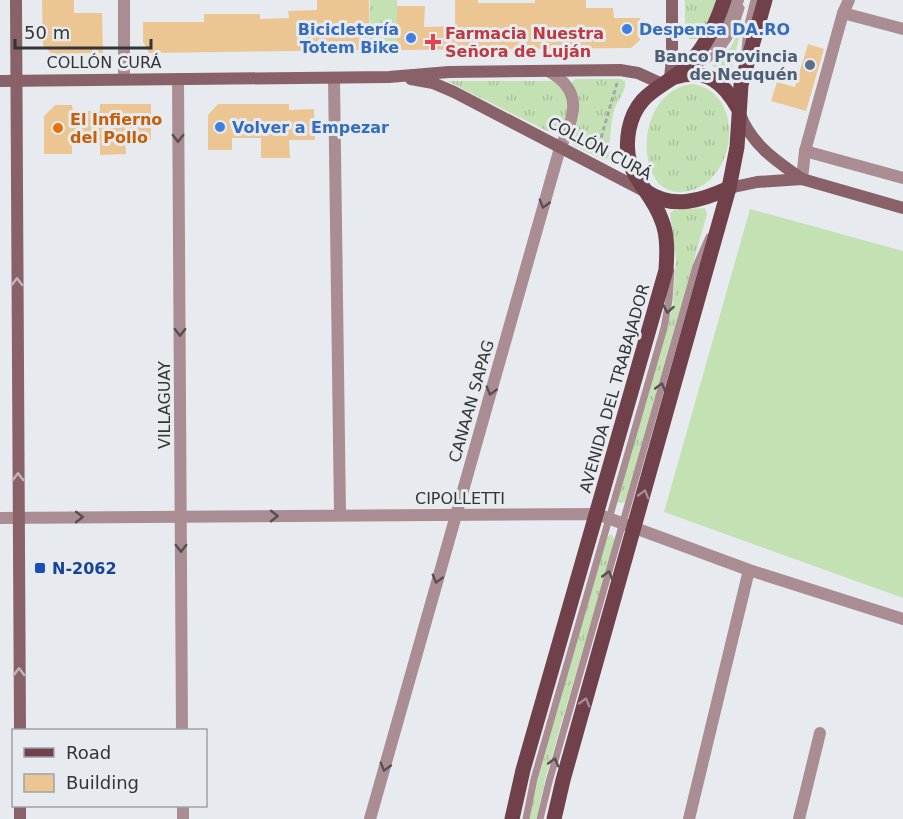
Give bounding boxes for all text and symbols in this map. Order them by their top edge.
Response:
scale bar [15,12,152,50]
place label: Bicicletería Totem Bike [298,20,399,57]
place label: Despensa DA.RO [639,20,790,39]
text: 50 m [24,22,70,43]
marker: Despensa DA.RO [620,22,634,36]
place label: Farmacia Nuestra Señora de Luján [445,24,604,61]
marker: Bicicletería Totem Bike [404,31,418,45]
marker: Farmacia Nuestra Señora de Luján [426,35,440,49]
place label: Banco Provincia de Neuquén [654,47,798,84]
street label: COLLÓN CURÁ [47,53,162,72]
marker: Banco Provincia de Neuquén [803,58,817,72]
place label: El Infierno del Pollo [70,110,162,147]
street label: COLLÓN CURÁ [545,113,655,184]
place label: Volver a Empezar [232,118,389,137]
marker: Volver a Empezar [213,120,227,134]
marker: El Infierno del Pollo [51,121,65,135]
one-way arrow [172,133,184,142]
one-way arrow [539,198,551,209]
one-way arrow [11,278,23,287]
street label: AVENIDA DEL TRABAJADOR [575,281,653,495]
one-way arrow [662,303,675,313]
one-way arrow [174,328,186,337]
street label: CANAAN SAPAG [445,338,498,465]
street label: VILLAGUAY [155,361,174,449]
one-way arrow [654,382,667,392]
one-way arrow [485,386,498,396]
one-way arrow [12,473,24,482]
street label: CIPOLLETTI [415,489,505,508]
one-way arrow [637,489,649,500]
one-way arrow [270,510,279,522]
one-way arrow [75,511,84,523]
one-way arrow [175,544,187,553]
place label: N-2062 [52,559,117,578]
marker: N-2062 [33,561,47,575]
one-way arrow [601,570,613,581]
one-way arrow [432,573,444,584]
one-way arrow [13,668,25,677]
one-way arrow [578,697,590,708]
legend [12,729,207,807]
text: Road [66,742,111,763]
one-way arrow [547,757,559,768]
one-way arrow [380,761,392,772]
text: Building [66,772,139,793]

